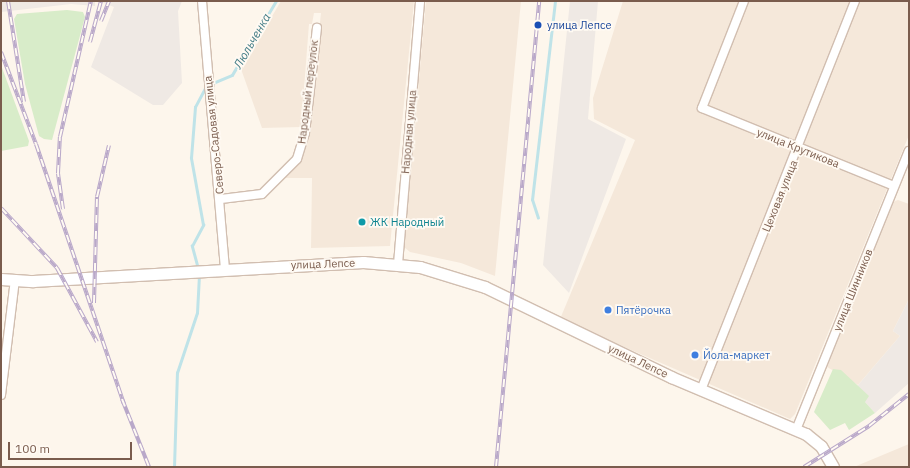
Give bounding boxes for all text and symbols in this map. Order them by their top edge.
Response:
water label: Люльченка [230,11,274,71]
place label: улица Лепсе [547,18,611,32]
marker: улица Лепсе [532,19,544,31]
street label: Народный переулок [295,39,321,145]
street label: Северо-Садовая улица [201,75,227,195]
street label: Народная улица [399,90,419,174]
street label: улица Крутикова [755,125,841,171]
street label: Цеховая улица [760,158,800,234]
place label: ЖК Народный [370,215,444,229]
marker: ЖК Народный [357,217,367,227]
street label: улица Шинников [830,247,876,333]
street label: улица Лепсе [291,256,355,272]
place label: Пятёрочка [616,303,671,317]
marker: Пятёрочка [603,305,613,315]
street label: улица Лепсе [606,341,670,381]
place label: Йола-маркет [703,348,770,362]
marker: Йола-маркет [690,350,700,360]
scale bar [10,434,134,460]
text: 100 m [15,441,50,456]

